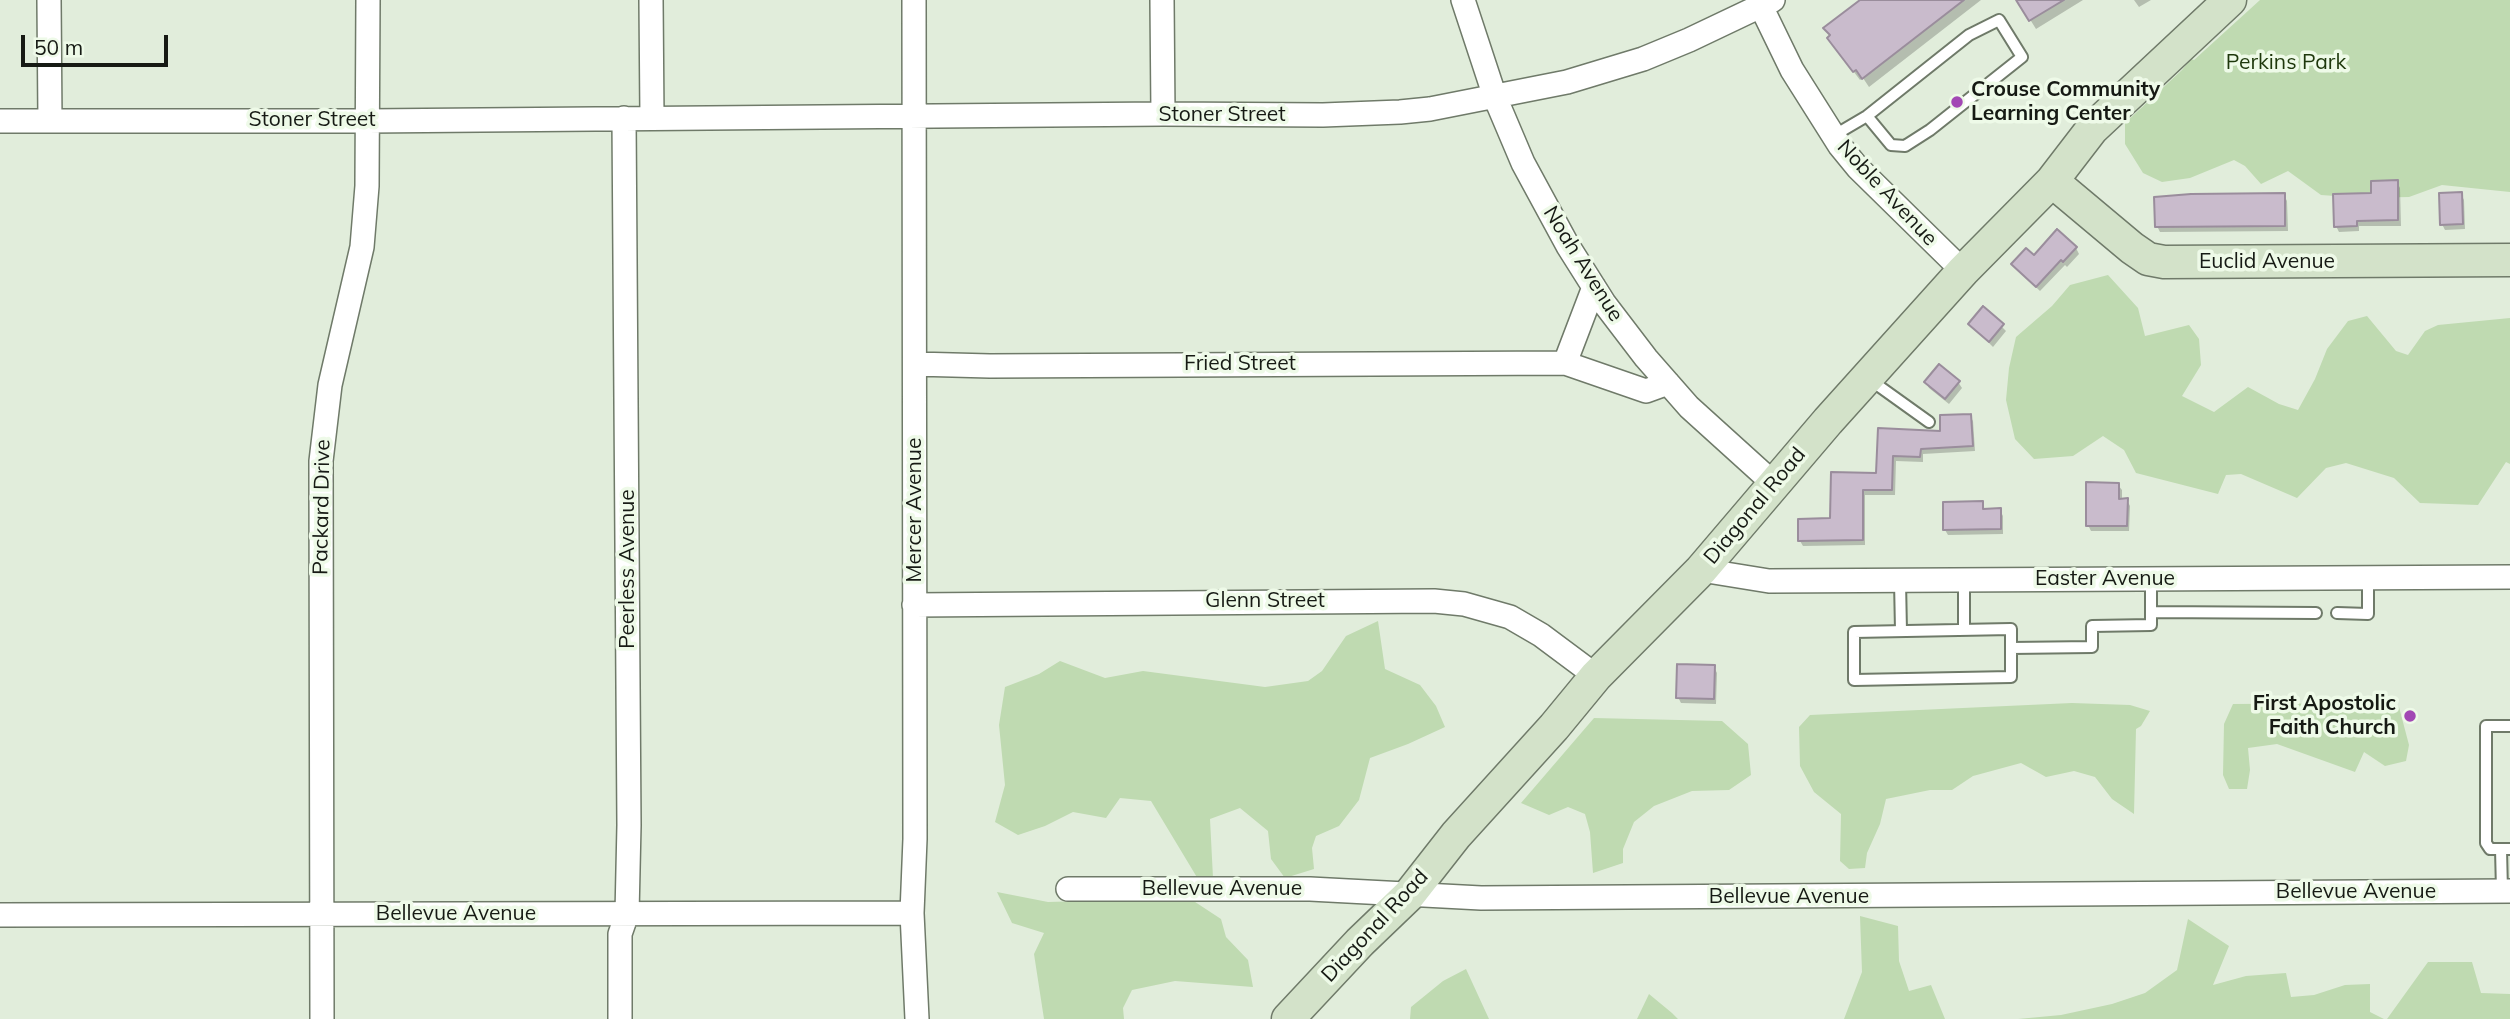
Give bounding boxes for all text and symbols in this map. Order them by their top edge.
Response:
scale bar [24,21,172,65]
text: 50 m [34,34,83,60]
park label: Perkins Park [2226,50,2346,76]
place label: Crouse Community Learning Center [1971,77,2160,127]
marker: Crouse Community Learning Center [1949,94,1965,110]
street label: Stoner Street [1158,102,1286,128]
street label: Stoner Street [248,107,376,133]
street label: Noble Avenue [1832,135,1942,251]
street label: Noah Avenue [1538,202,1628,326]
street label: Euclid Avenue [2199,249,2335,275]
street label: Fried Street [1184,351,1296,377]
street label: Mercer Avenue [902,438,928,582]
street label: Packard Drive [308,439,336,575]
street label: Diagonal Road [1699,442,1811,570]
street label: Peerless Avenue [615,489,641,649]
street label: Easter Avenue [2035,566,2175,592]
street label: Glenn Street [1205,588,1325,614]
place label: First Apostolic Faith Church [2253,691,2396,741]
marker: First Apostolic Faith Church [2402,708,2418,724]
street label: Diagonal Road [1316,864,1434,988]
street label: Bellevue Avenue [1142,876,1302,902]
street label: Bellevue Avenue [2276,879,2436,905]
street label: Bellevue Avenue [1709,884,1869,910]
street label: Bellevue Avenue [376,901,536,927]

